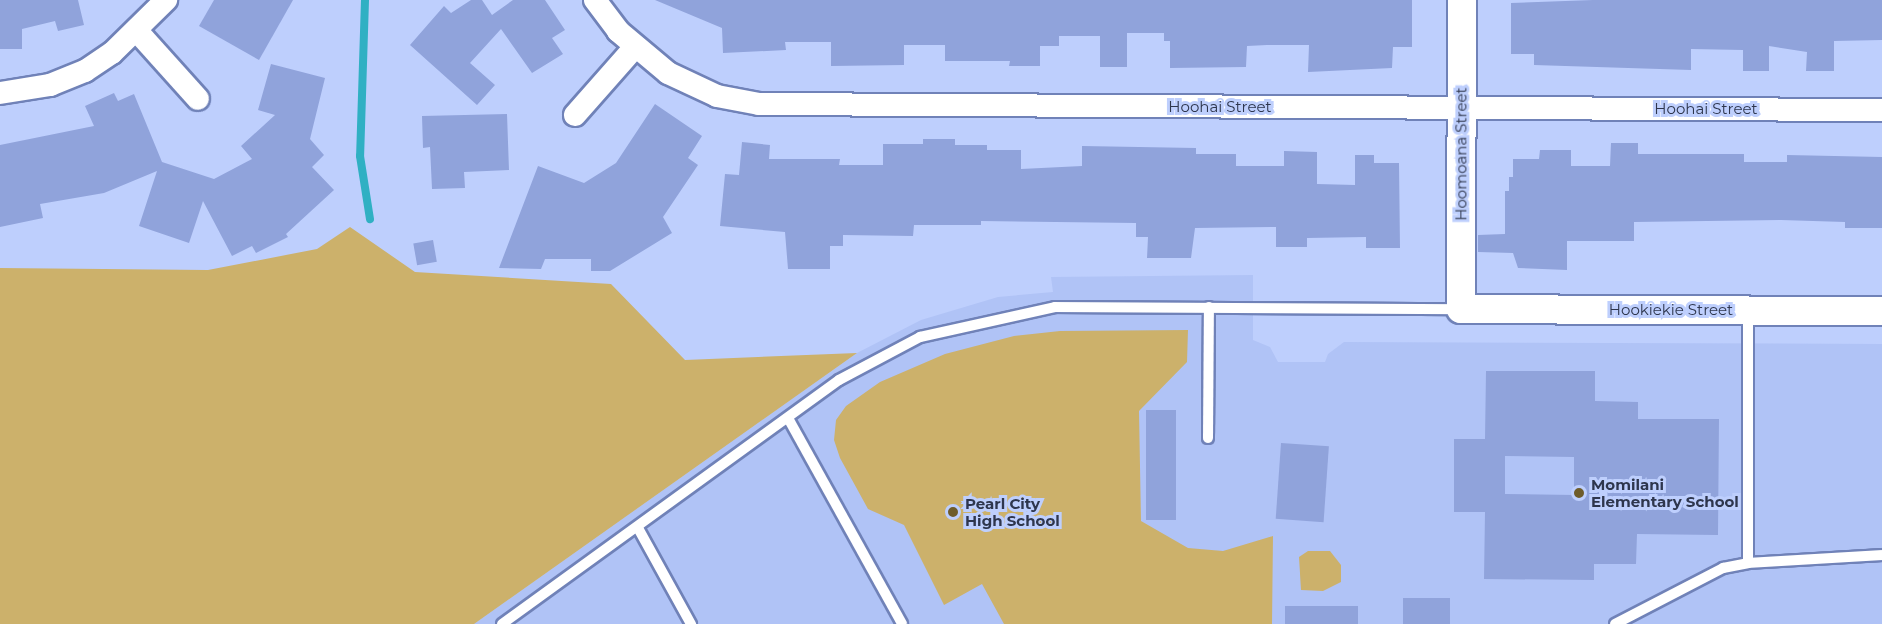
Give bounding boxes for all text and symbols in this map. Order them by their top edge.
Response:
street label: Hoomoana Street [1452,87,1470,221]
street label: Hoohai Street [1168,98,1272,116]
street label: Hoohai Street [1654,100,1758,118]
street label: Hookiekie Street [1609,301,1733,319]
place label: Momilani Elementary School [1591,475,1739,510]
marker: Momilani Elementary School [1572,486,1586,500]
place label: Pearl City High School [965,494,1060,529]
marker: Pearl City High School [946,505,960,519]

